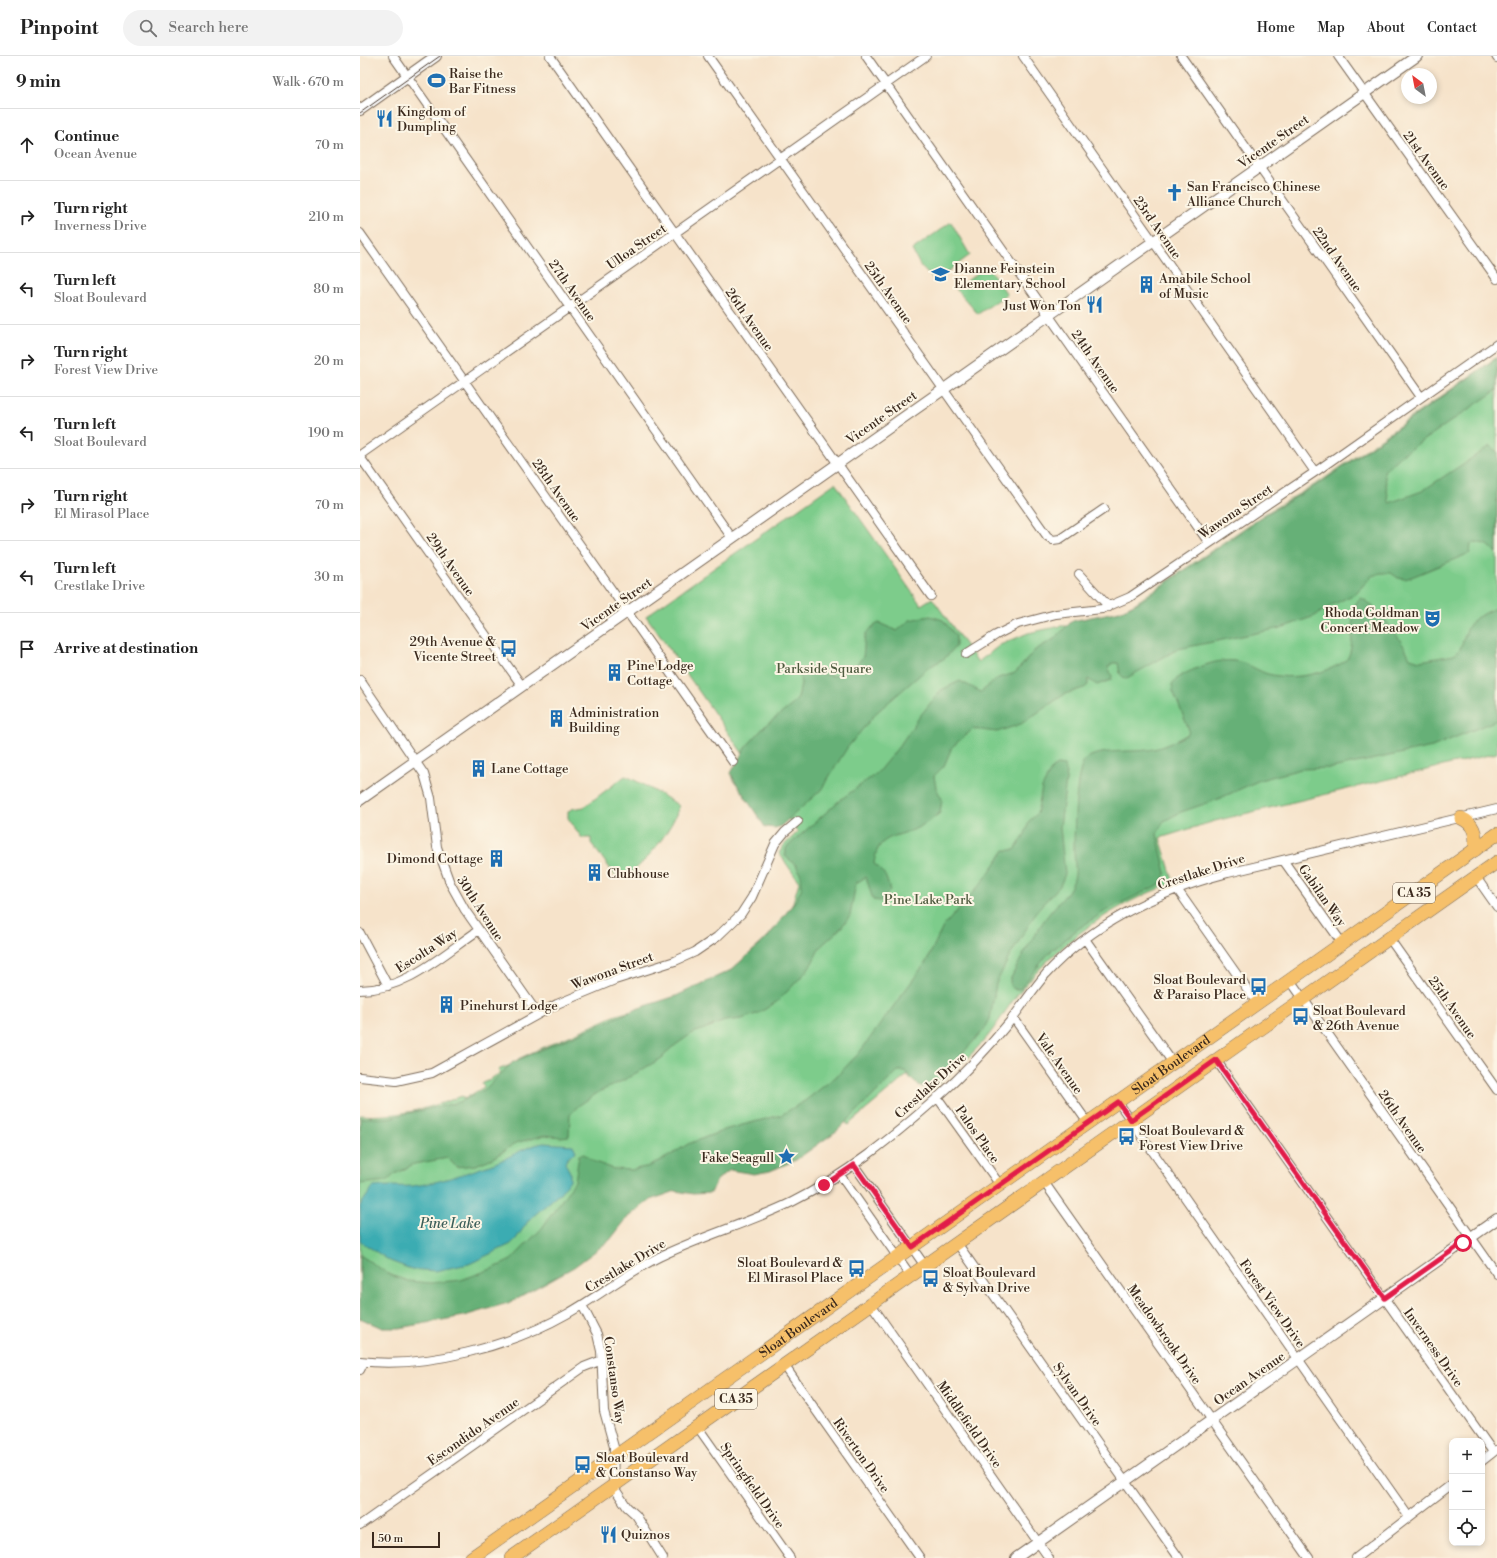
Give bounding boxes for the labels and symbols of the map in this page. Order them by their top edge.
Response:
place label: Raise the Bar Fitness [448,66,516,97]
north arrow [1401,68,1437,104]
sports icon: Raise the Bar Fitness [426,70,446,90]
place label: Kingdom of Dumpling [397,104,467,135]
restaurant icon: Kingdom of Dumpling [374,108,394,128]
street label: Vicente Street [1234,111,1312,173]
street label: 21st Avenue [1399,128,1453,194]
place label: San Francisco Chinese Alliance Church [1186,179,1321,210]
church icon: San Francisco Chinese Alliance Church [1164,183,1184,203]
street label: 23rd Avenue [1130,193,1185,262]
street label: Ulloa Street [604,220,670,273]
street label: 22nd Avenue [1309,224,1366,295]
street label: 27th Avenue [545,257,600,325]
street label: 25th Avenue [861,258,916,327]
place label: Dianne Feinstein Elementary School [954,261,1066,292]
school or university icon: Dianne Feinstein Elementary School [931,265,951,285]
place label: Amabile School of Music [1158,271,1251,302]
building icon: Amabile School of Music [1136,275,1156,295]
street label: 26th Avenue [722,285,777,355]
restaurant icon: Just Won Ton [1084,295,1104,315]
place label: Just Won Ton [1002,298,1081,314]
street label: 24th Avenue [1068,327,1123,397]
street label: Vicente Street [842,387,920,449]
street label: 28th Avenue [529,456,584,526]
street label: Wawona Street [1195,481,1276,543]
street label: 29th Avenue [423,530,478,600]
street label: Vicente Street [577,574,655,636]
place label: Rhoda Goldman Concert Meadow [1321,605,1420,636]
theatre icon: Rhoda Goldman Concert Meadow [1422,609,1442,629]
place label: 29th Avenue & Vicente Street [410,634,497,665]
bus stop icon: 29th Avenue & Vicente Street [499,638,519,658]
place label: Pine Lodge Cottage [627,658,694,689]
park label: Parkside Square [776,661,872,677]
building icon: Pine Lodge Cottage [604,662,624,682]
place label: Administration Building [568,705,660,736]
building icon: Administration Building [546,709,566,729]
building icon: Lane Cottage [468,758,488,778]
place label: Lane Cottage [491,761,569,777]
building icon: Dimond Cottage [486,848,506,868]
street label: Crestlake Drive [1156,850,1247,894]
place label: Dimond Cottage [387,851,483,867]
street label: Gabilan Way [1295,861,1350,930]
building icon: Clubhouse [584,863,604,883]
place label: Clubhouse [607,866,670,882]
street label: 30th Avenue [453,873,507,944]
road number: CA 35 [1393,883,1435,903]
park label: Pine Lake Park [884,892,973,908]
street label: Escolta Way [393,925,461,977]
street label: Wawona Street [568,949,656,993]
place label: Sloat Boulevard & Paraiso Place [1153,972,1247,1003]
street label: 25th Avenue [1425,973,1480,1042]
bus stop icon: Sloat Boulevard & Paraiso Place [1249,976,1269,996]
building icon: Pinehurst Lodge [437,995,457,1015]
place label: Pinehurst Lodge [460,998,558,1014]
place label: Sloat Boulevard & 26th Avenue [1313,1003,1406,1034]
bus stop icon: Sloat Boulevard & 26th Avenue [1290,1007,1310,1027]
street label: Vale Avenue [1032,1029,1086,1097]
street label: Sloat Boulevard [1128,1032,1214,1099]
street label: Crestlake Drive [891,1049,970,1122]
street label: 26th Avenue [1375,1087,1430,1157]
street label: Palos Place [951,1103,1003,1167]
place label: Sloat Boulevard & Forest View Drive [1139,1123,1245,1154]
bus stop icon: Sloat Boulevard & Forest View Drive [1116,1127,1136,1147]
place icon: Fake Seagull [777,1147,797,1167]
place label: Fake Seagull [701,1150,774,1166]
route end [815,1176,833,1194]
water label: Pine Lake [419,1215,481,1233]
route start [1454,1234,1472,1252]
street label: Crestlake Drive [582,1235,669,1296]
place label: Sloat Boulevard & El Mirasol Place [737,1255,844,1286]
street label: Forest View Drive [1236,1256,1309,1351]
bus stop icon: Sloat Boulevard & El Mirasol Place [846,1259,866,1279]
place label: Sloat Boulevard & Sylvan Drive [943,1265,1036,1296]
bus stop icon: Sloat Boulevard & Sylvan Drive [920,1269,940,1289]
street label: Meadowbrook Drive [1124,1282,1205,1388]
street label: Sloat Boulevard [756,1295,841,1361]
street label: Inverness Drive [1400,1305,1467,1390]
street label: Constanso Way [600,1335,628,1426]
street label: Ocean Avenue [1211,1348,1289,1409]
street label: Sylvan Drive [1049,1360,1105,1430]
street label: Middlefield Drive [933,1378,1005,1471]
road number: CA 35 [715,1389,757,1409]
street label: Escondido Avenue [425,1394,523,1469]
street label: Riverton Drive [830,1415,893,1496]
street label: Springfield Drive [717,1440,788,1532]
place label: Sloat Boulevard & Constanso Way [596,1450,698,1481]
bus stop icon: Sloat Boulevard & Constanso Way [573,1454,593,1474]
restaurant icon: Quiznos [598,1524,618,1544]
place label: Quiznos [621,1527,670,1543]
scale bar [372,1530,440,1549]

